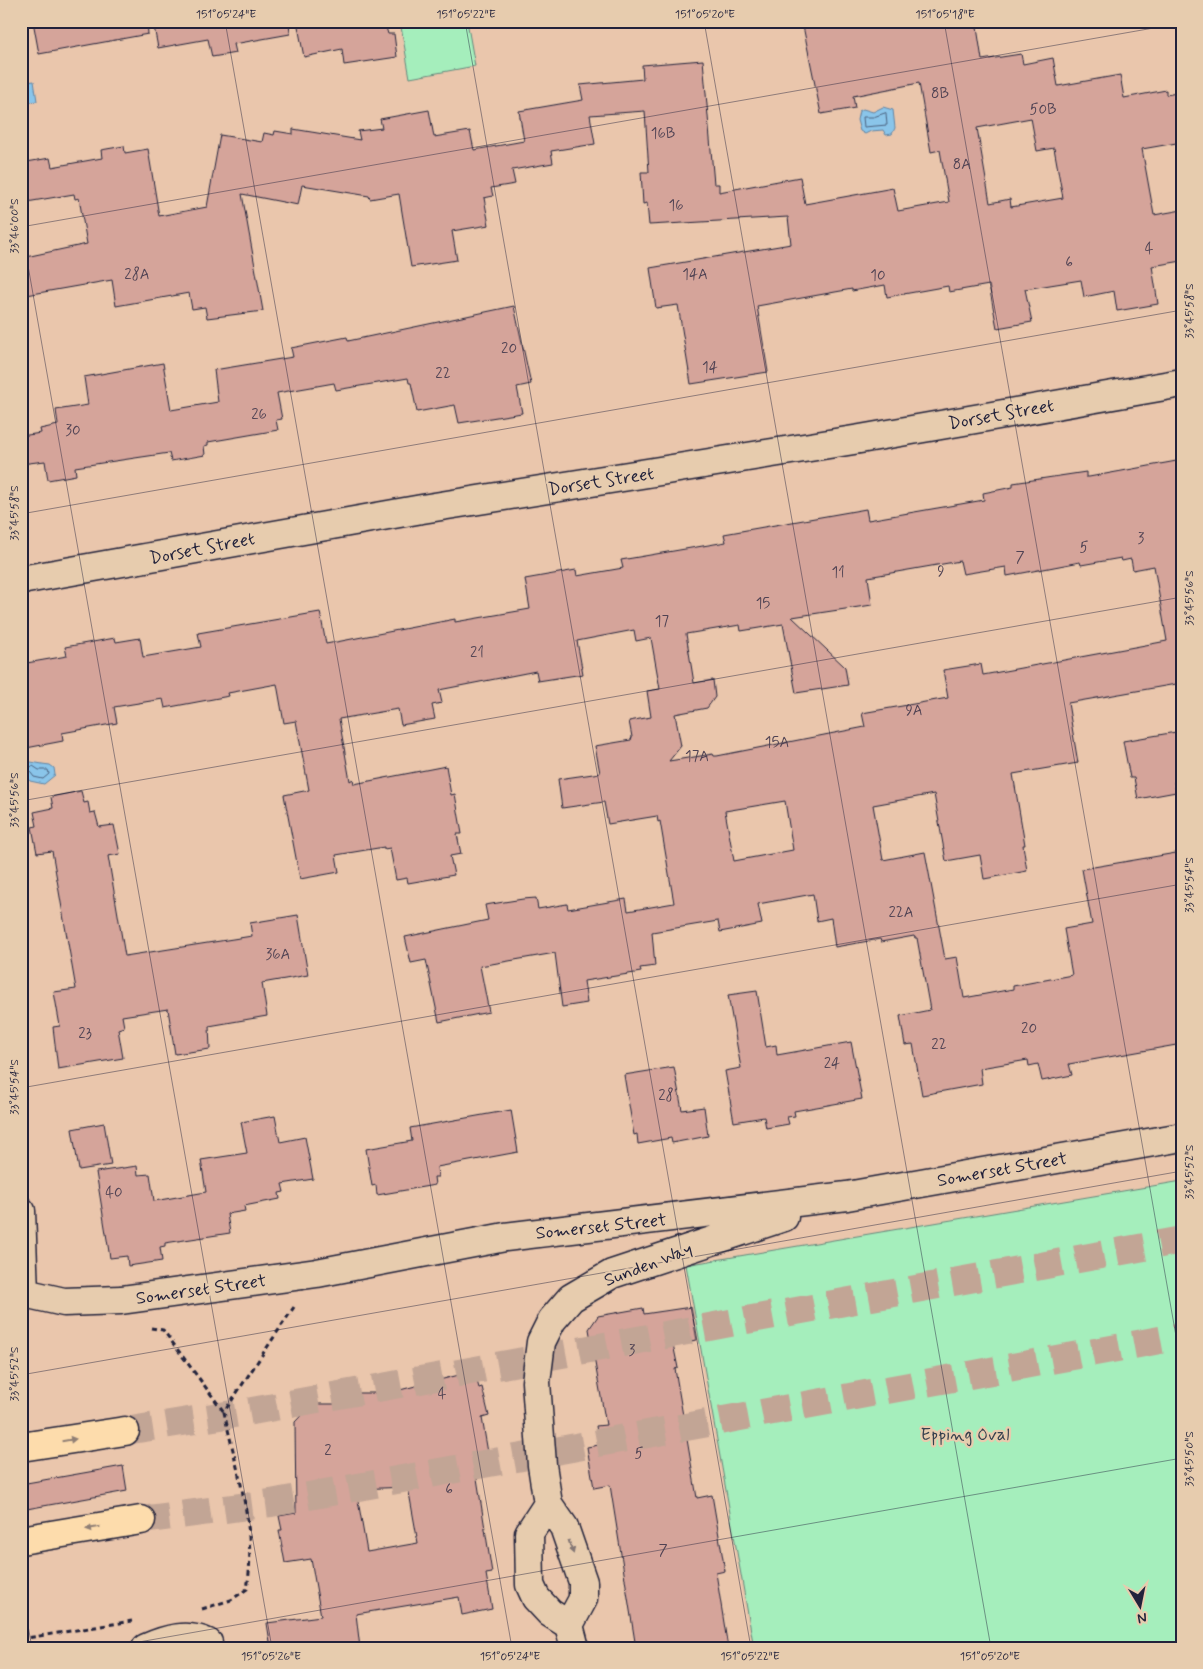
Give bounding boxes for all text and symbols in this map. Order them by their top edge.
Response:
text: 151°05'24"E [196,7,256,23]
text: 151°05'22"E [436,7,496,23]
text: 151°05'20"E [675,7,735,23]
text: 151°05'18"E [915,7,975,23]
house number: 8B [931,84,949,104]
house number: 50B [1029,100,1057,120]
house number: 16B [651,124,675,144]
house number: 8A [953,155,971,175]
house number: 16 [668,196,684,216]
text: 33°46'00"S [7,198,23,254]
house number: 4 [1145,239,1154,259]
house number: 6 [1065,253,1073,273]
house number: 28A [124,265,150,285]
house number: 14A [682,265,708,285]
house number: 10 [870,266,886,286]
text: 33°45'58"S [1182,283,1198,339]
house number: 20 [501,339,517,359]
house number: 14 [702,358,718,378]
house number: 22 [435,364,451,384]
street label: Dorset Street [947,394,1056,436]
house number: 26 [251,405,267,425]
house number: 30 [65,421,81,441]
street label: Dorset Street [547,462,656,502]
text: 33°45'58"S [7,485,23,541]
street label: Dorset Street [148,527,257,571]
house number: 3 [1138,529,1145,549]
house number: 5 [1079,538,1089,558]
house number: 7 [1015,548,1025,568]
house number: 9 [937,562,945,582]
house number: 11 [831,563,845,583]
text: 33°45'56"S [1182,570,1198,626]
house number: 15 [756,594,770,614]
house number: 17 [655,612,670,632]
house number: 21 [470,643,484,663]
house number: 9A [905,701,923,721]
house number: 15A [765,733,789,753]
house number: 17A [685,747,709,767]
text: 33°45'56"S [7,772,23,828]
text: 33°45'54"S [1182,857,1198,913]
house number: 22A [888,903,914,923]
house number: 36A [266,945,290,965]
house number: 20 [1021,1019,1037,1039]
house number: 23 [78,1024,92,1044]
house number: 22 [931,1035,947,1055]
house number: 24 [824,1054,840,1074]
text: 33°45'54"S [7,1059,23,1115]
house number: 28 [658,1086,674,1106]
text: 33°45'52"S [1182,1144,1198,1200]
street label: Somerset Street [935,1147,1069,1193]
house number: 40 [105,1183,123,1203]
street label: Somerset Street [534,1208,668,1246]
street label: Sunden Way [601,1237,696,1293]
street label: Somerset Street [134,1269,268,1311]
house number: 3 [629,1341,636,1361]
text: 33°45'52"S [7,1346,23,1402]
house number: 4 [438,1384,447,1404]
park label: Epping Oval [920,1423,1010,1447]
text: 33°45'50"S [1182,1431,1198,1487]
one-way arrow [62,1435,78,1443]
house number: 2 [324,1441,332,1461]
house number: 5 [634,1444,644,1464]
house number: 6 [445,1480,453,1500]
one-way arrow [84,1525,100,1533]
one-way arrow [567,1540,575,1555]
house number: 7 [658,1541,668,1561]
north arrow [1116,1582,1166,1632]
text: N [1136,1608,1148,1627]
text: 151°05'26"E [241,1649,301,1665]
text: 151°05'24"E [480,1649,540,1665]
text: 151°05'22"E [720,1649,780,1665]
text: 151°05'20"E [960,1649,1020,1665]

